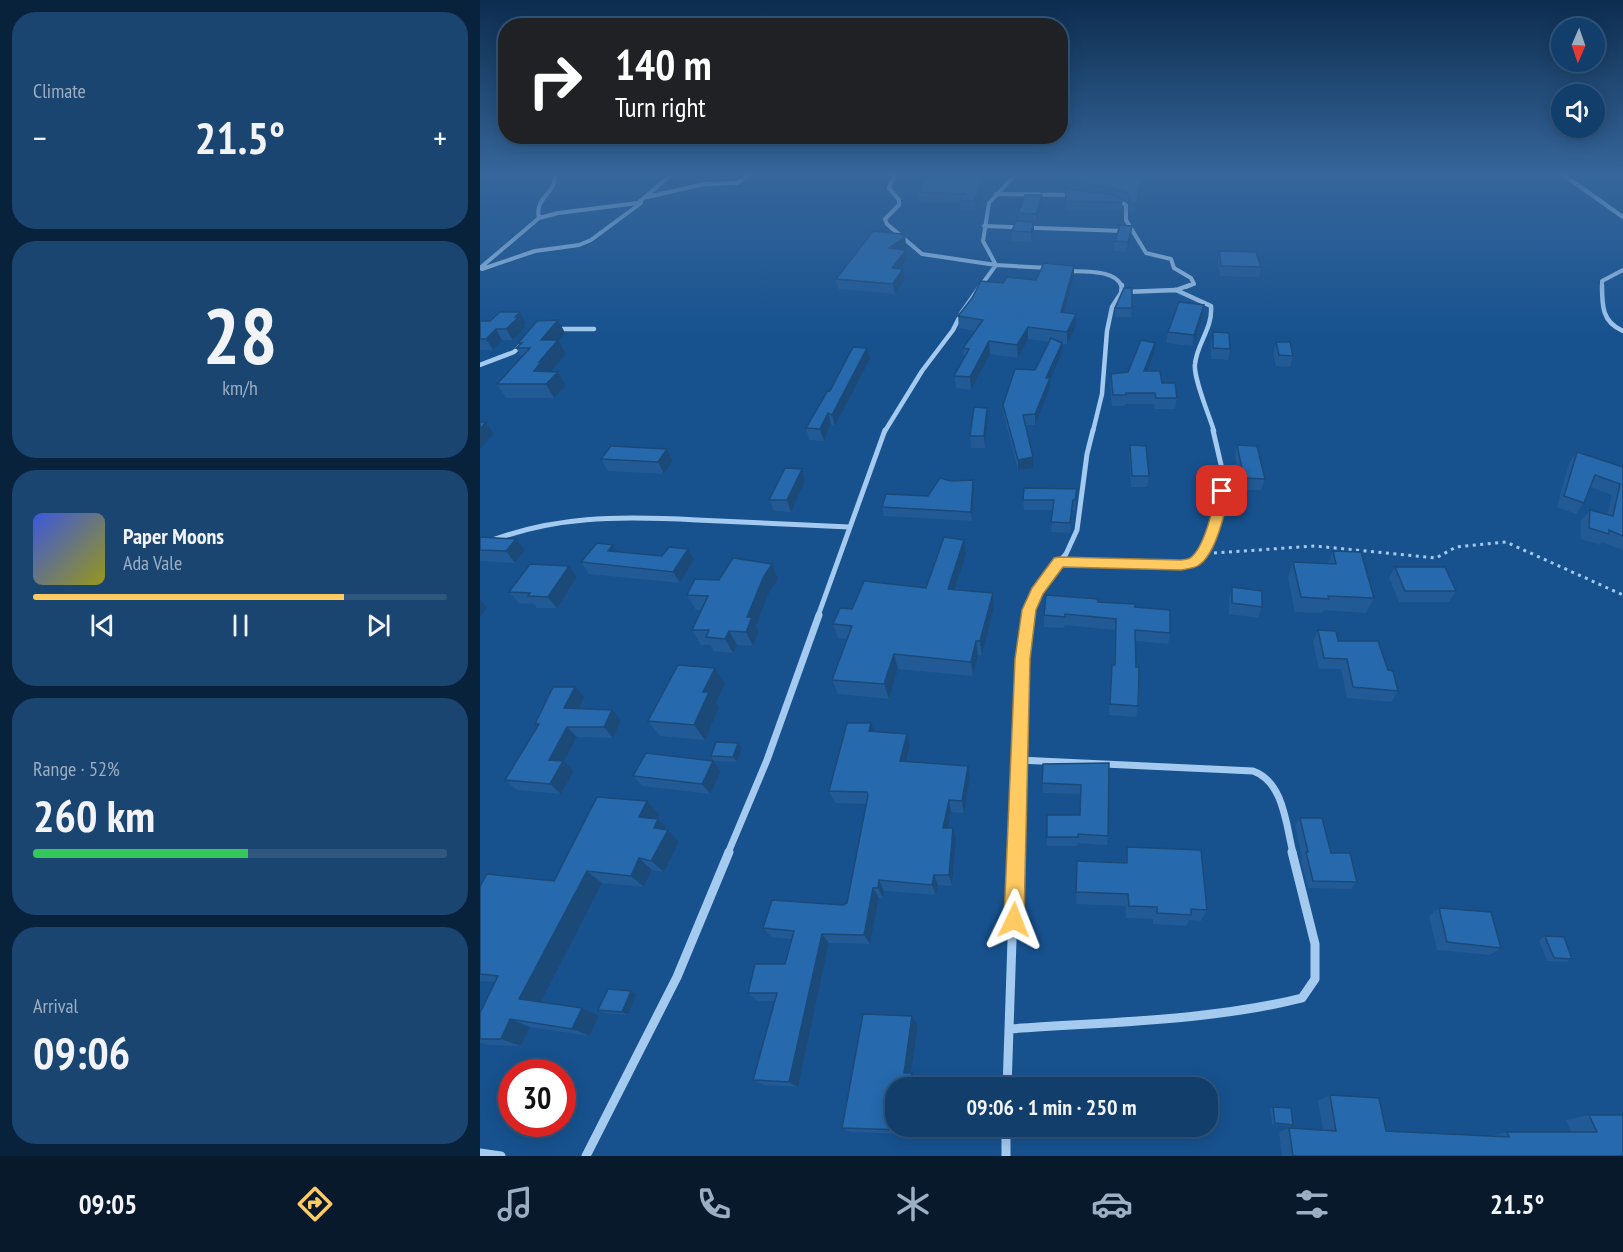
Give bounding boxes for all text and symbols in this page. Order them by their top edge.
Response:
north arrow [1551,18,1605,72]
map controls [1551,18,1605,138]
text: 140 m [615,37,712,92]
icon: right [516,42,594,120]
text: Climate [33,78,86,104]
button: sound [1551,84,1605,138]
text: Turn right [615,90,706,124]
text: 21.5° [195,108,285,166]
text: − [33,116,47,159]
text: + [433,116,447,159]
text: 28 [203,285,277,386]
text: km/h [222,375,258,401]
pin [1196,465,1247,516]
icon: arrive [1205,474,1238,507]
text: Paper Moons [123,522,224,550]
text: Ada Vale [123,550,182,576]
icon: previous [86,609,119,642]
icon: pause [224,609,257,642]
icon: next [362,609,395,642]
text: Range · 52% [33,756,120,782]
text: 260 km [33,786,155,844]
position arrow [982,888,1046,952]
text: Arrival [33,993,78,1019]
text: 09:06 [33,1023,130,1081]
speed limit sign: 30 [498,1059,576,1137]
text: 09:06 · 1 min · 250 m [966,1093,1137,1121]
icon: directions [294,1183,336,1225]
icon: music [494,1183,536,1225]
icon: phone [693,1183,735,1225]
icon: climate [892,1183,934,1225]
icon: car [1091,1183,1133,1225]
icon: filters [1291,1183,1333,1225]
text: 09:05 [79,1187,137,1221]
text: 21.5° [1490,1187,1544,1221]

